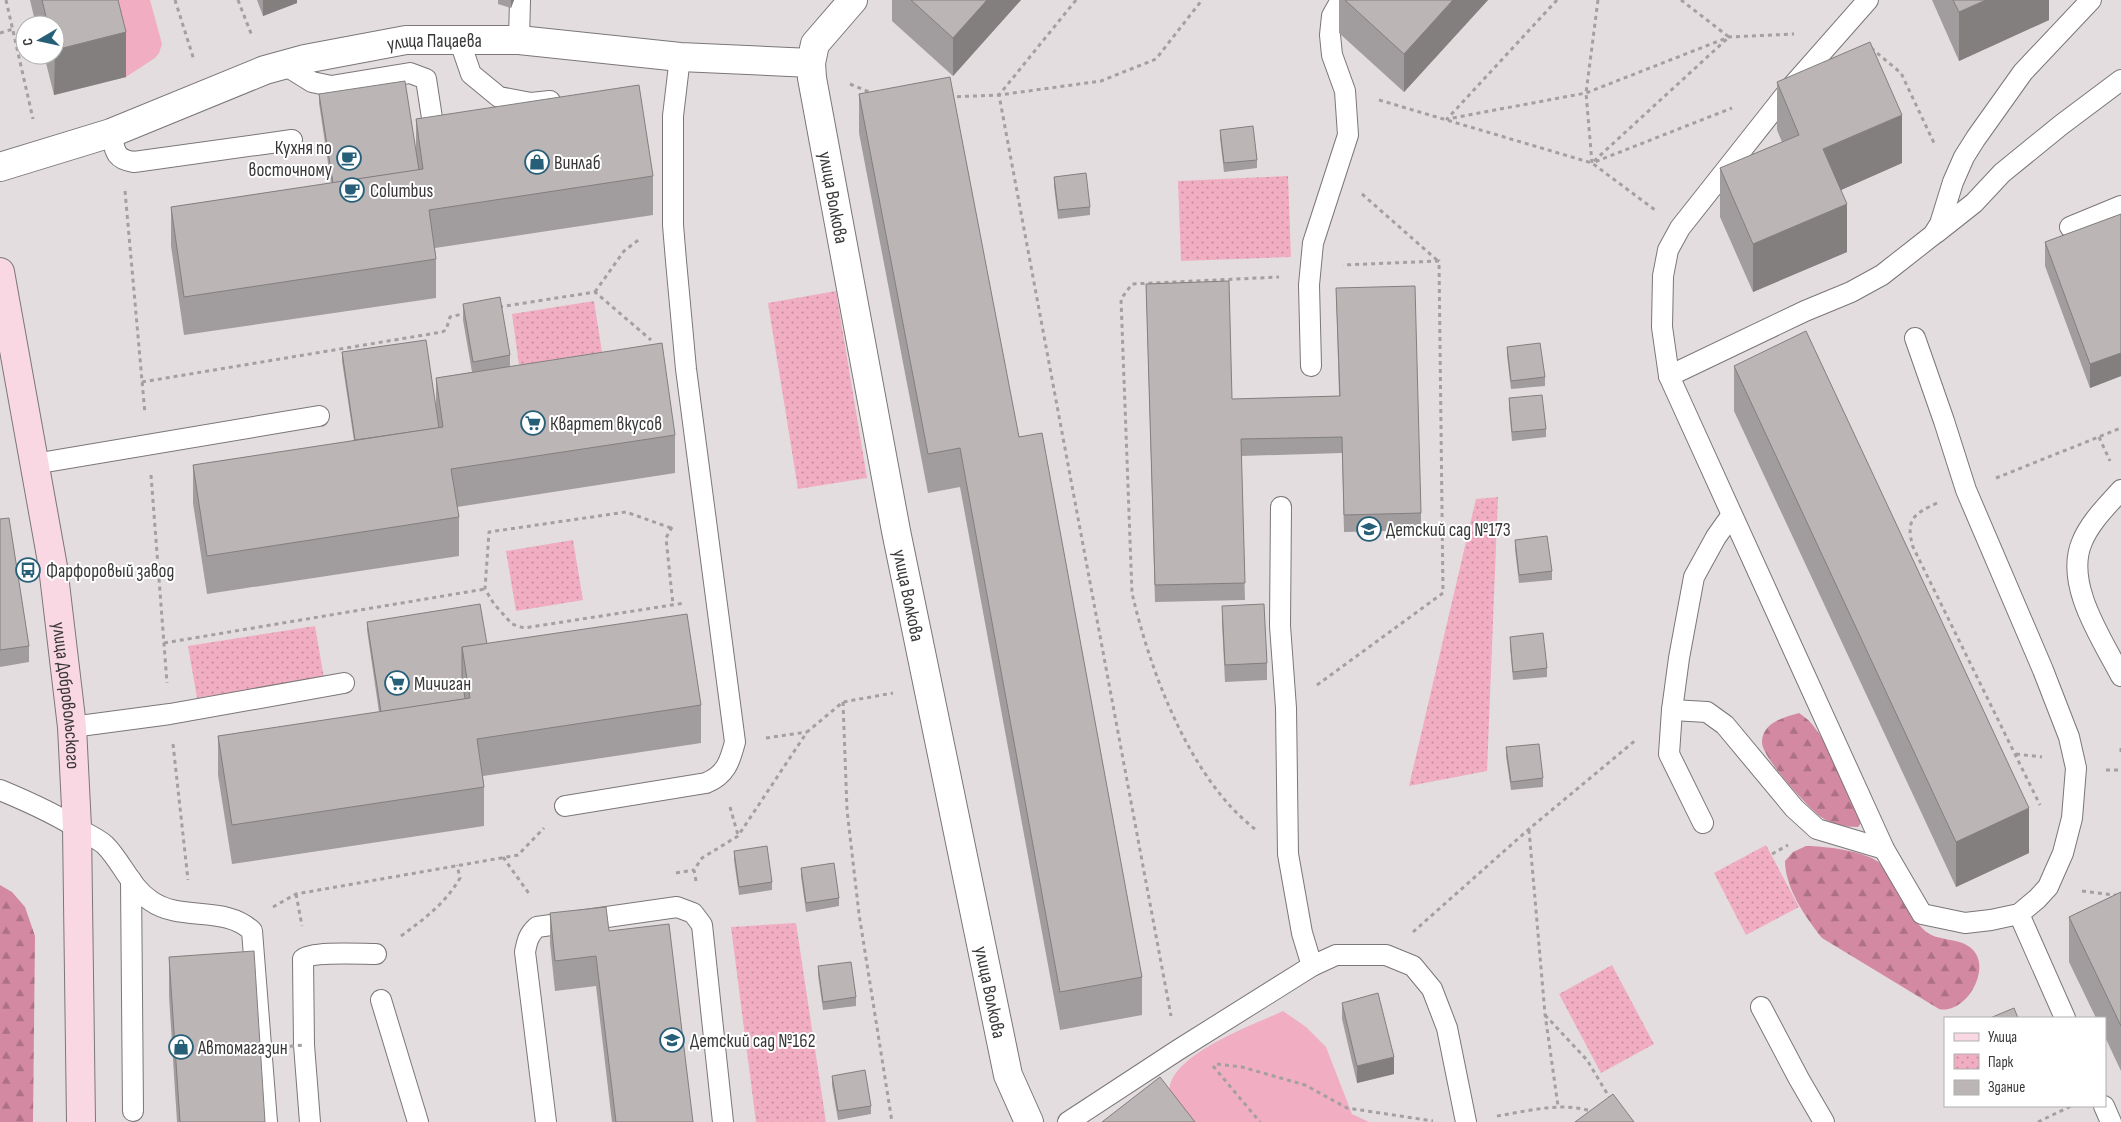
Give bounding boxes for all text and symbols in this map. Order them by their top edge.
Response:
north arrow [15,15,65,65]
street label: улица Пацаева [385,30,482,56]
text: С [19,37,37,47]
place label: Кухня по восточному [249,137,333,182]
cafe icon: Кухня по восточному [336,145,362,171]
shop icon: Винлаб [524,149,550,175]
street label: улица Волкова [813,150,852,246]
place label: Винлаб [554,152,601,175]
cafe icon: Columbus [339,177,365,203]
place label: Columbus [370,180,433,203]
supermarket icon: Квартет вкусов [520,410,546,436]
place label: Квартет вкусов [550,413,662,436]
school or university icon: Детский сад №173 [1356,516,1382,542]
place label: Детский сад №173 [1386,519,1511,542]
street label: улица Волкова [887,548,928,644]
bus stop icon: Фарфоровый завод [15,557,41,583]
place label: Фарфоровый завод [46,560,174,583]
street label: улица Добровольского [47,621,84,770]
supermarket icon: Мичиган [384,670,410,696]
place label: Мичиган [414,673,471,696]
street label: улица Волкова [969,944,1010,1040]
legend [1944,1017,2106,1107]
school or university icon: Детский сад №162 [659,1027,685,1053]
text: Улица [1988,1028,2017,1047]
place label: Детский сад №162 [690,1030,815,1053]
shop icon: Автомагазин [168,1034,194,1060]
place label: Автомагазин [197,1037,288,1060]
text: Парк [1988,1053,2014,1072]
text: Здание [1988,1078,2025,1097]

